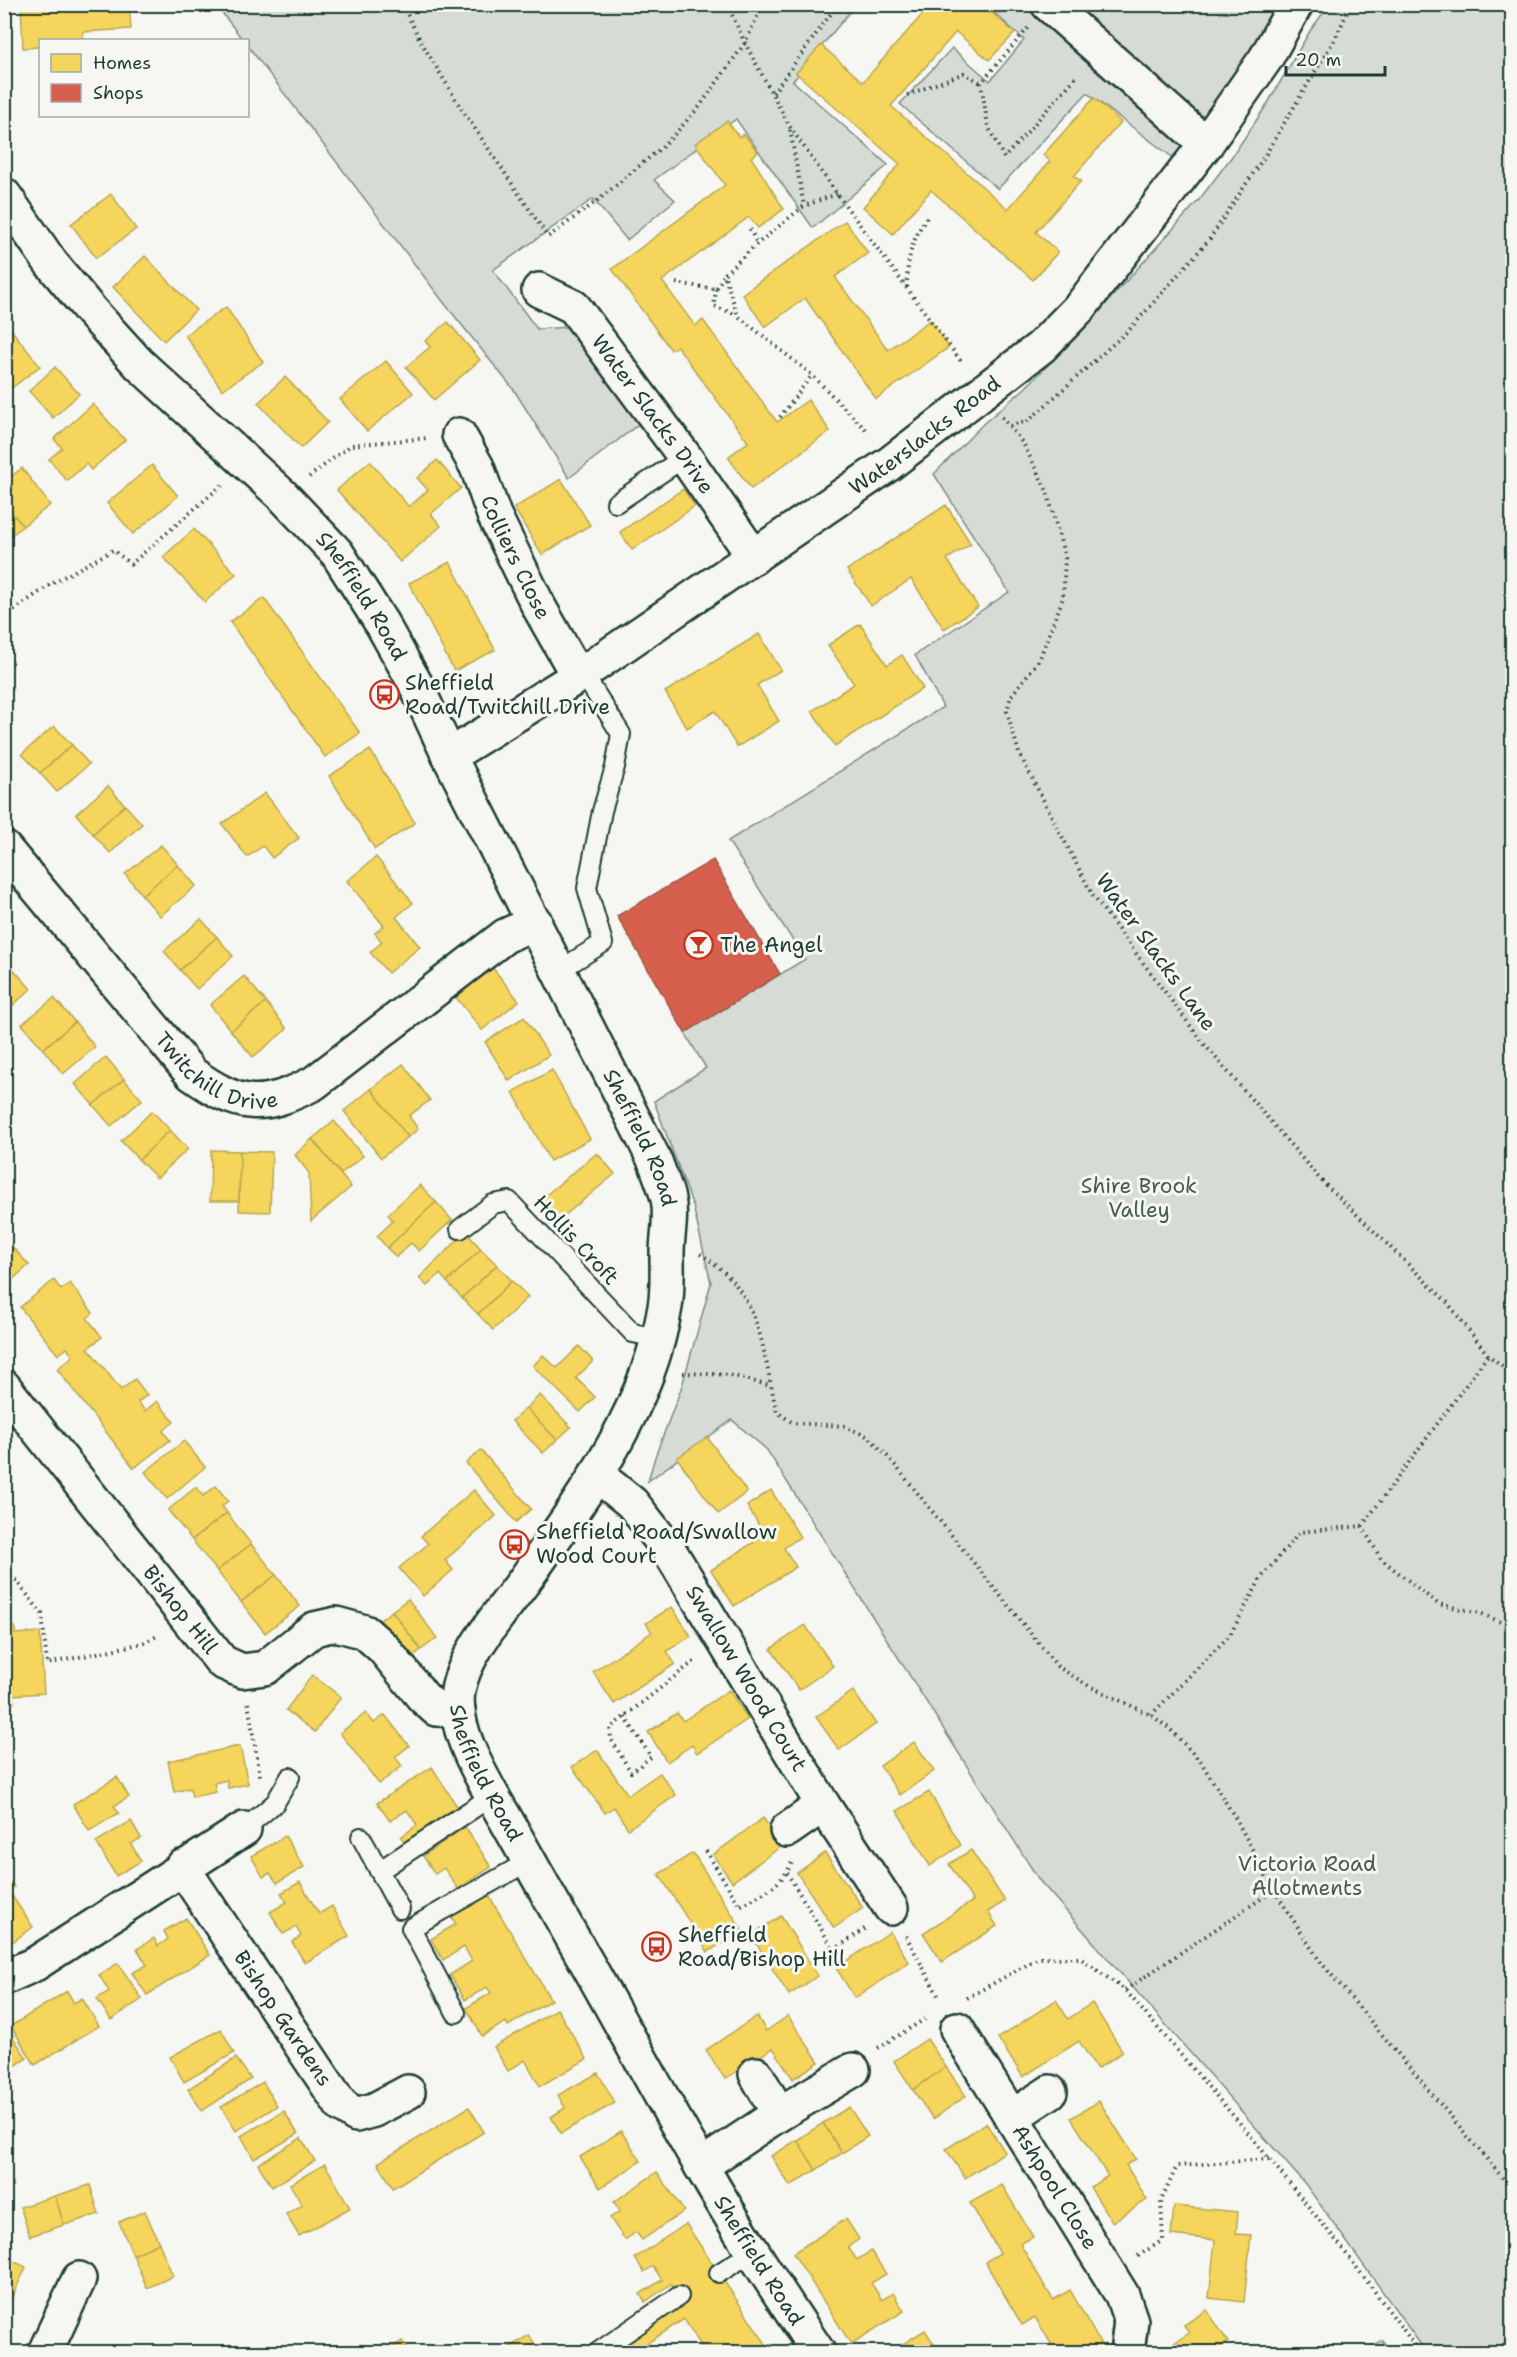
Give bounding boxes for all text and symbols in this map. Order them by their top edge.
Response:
legend [39,39,249,117]
scale bar [1286,39,1385,77]
text: 20 m [1295,48,1341,72]
text: Homes [93,51,151,75]
text: Shops [93,81,144,105]
street label: Water Slacks Drive [585,329,720,500]
street label: Waterslacks Road [843,369,1006,501]
street label: Colliers Close [474,492,557,625]
street label: Sheffield Road [310,525,414,666]
place label: Sheffield Road/Twitchill Drive [405,669,610,721]
bus stop icon: Sheffield Road/Twitchill Drive [368,679,400,711]
street label: Water Slacks Lane [1089,867,1223,1037]
bar icon: The Angel [683,929,715,961]
place label: The Angel [720,931,823,959]
street label: Twitchill Drive [149,1026,281,1116]
street label: Sheffield Road [596,1064,683,1209]
park label: Shire Brook Valley [1081,1172,1197,1224]
street label: Hollis Croft [527,1189,625,1291]
place label: Sheffield Road/Swallow Wood Court [536,1518,777,1570]
bus stop icon: Sheffield Road/Swallow Wood Court [499,1528,531,1560]
street label: Bishop Hill [136,1559,225,1660]
street label: Swallow Wood Court [680,1580,814,1777]
street label: Sheffield Road [443,1703,529,1846]
park label: Victoria Road Allotments [1238,1850,1376,1902]
place label: Sheffield Road/Bishop Hill [678,1921,846,1973]
bus stop icon: Sheffield Road/Bishop Hill [641,1931,673,1963]
street label: Bishop Gardens [227,1945,339,2092]
street label: Ashpool Close [1006,2119,1104,2255]
street label: Sheffield Road [708,2190,811,2331]

